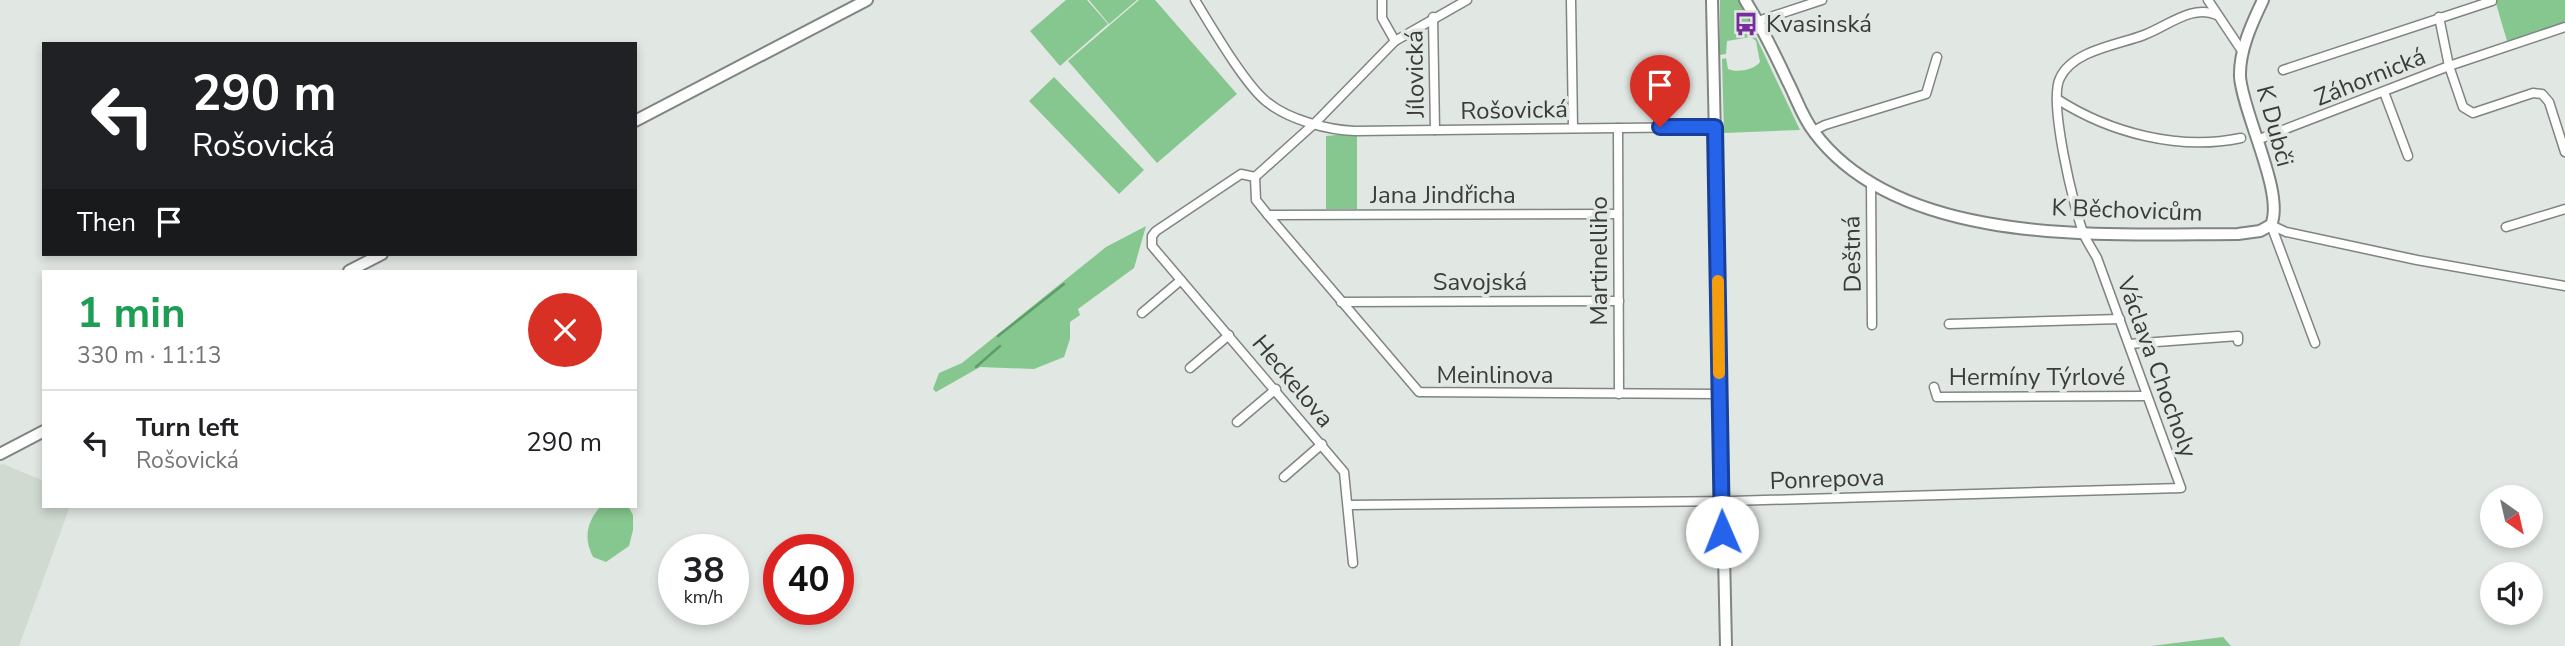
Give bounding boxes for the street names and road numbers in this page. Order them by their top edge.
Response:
street label: Jílovická [1398,30,1432,119]
street label: Záhornická [2310,40,2430,114]
street label: K Dubči [2249,82,2301,170]
street label: Rošovická [1460,93,1568,127]
street label: Jana Jindřicha [1369,179,1516,211]
street label: K Běchovicům [2051,191,2203,229]
street label: Martinelliho [1583,196,1615,326]
street label: Deštná [1835,215,1869,293]
street label: Savojská [1433,266,1527,298]
street label: Václava Chocholy [2109,271,2205,462]
street label: Heckelova [1245,328,1341,434]
street label: Meinlinova [1437,359,1553,391]
street label: Hermíny Týrlové [1949,361,2125,393]
street label: Ponrepova [1769,461,1885,497]

